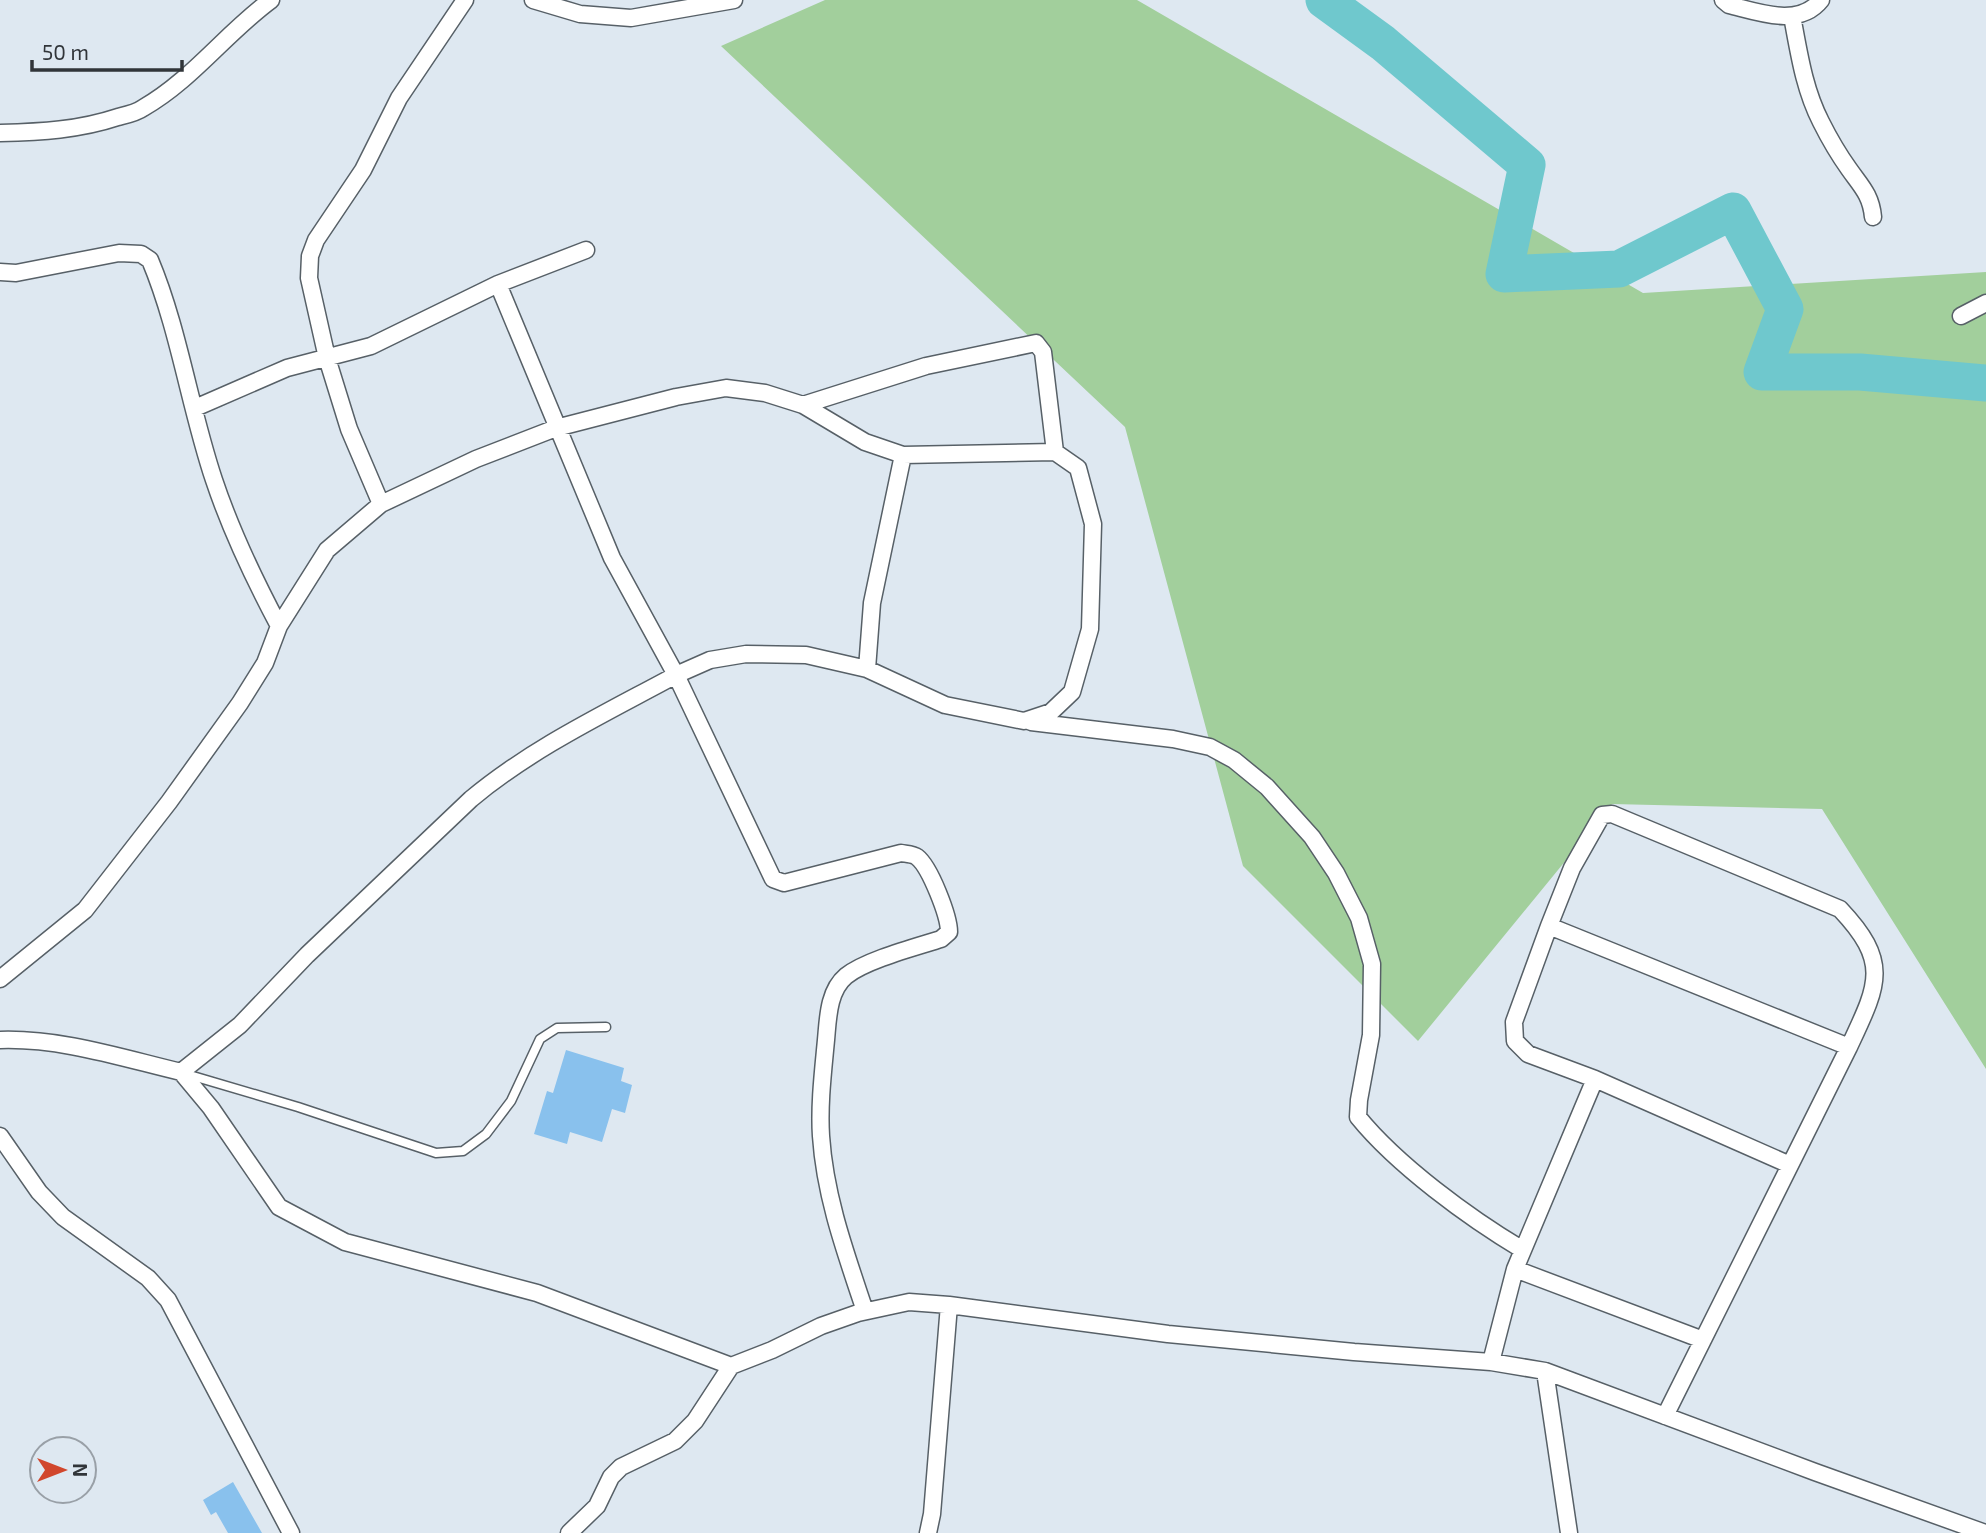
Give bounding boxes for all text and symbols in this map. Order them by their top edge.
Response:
scale bar [32,28,182,72]
text: 50 m [42,39,89,64]
north arrow [28,1435,98,1505]
text: N [69,1463,92,1477]

